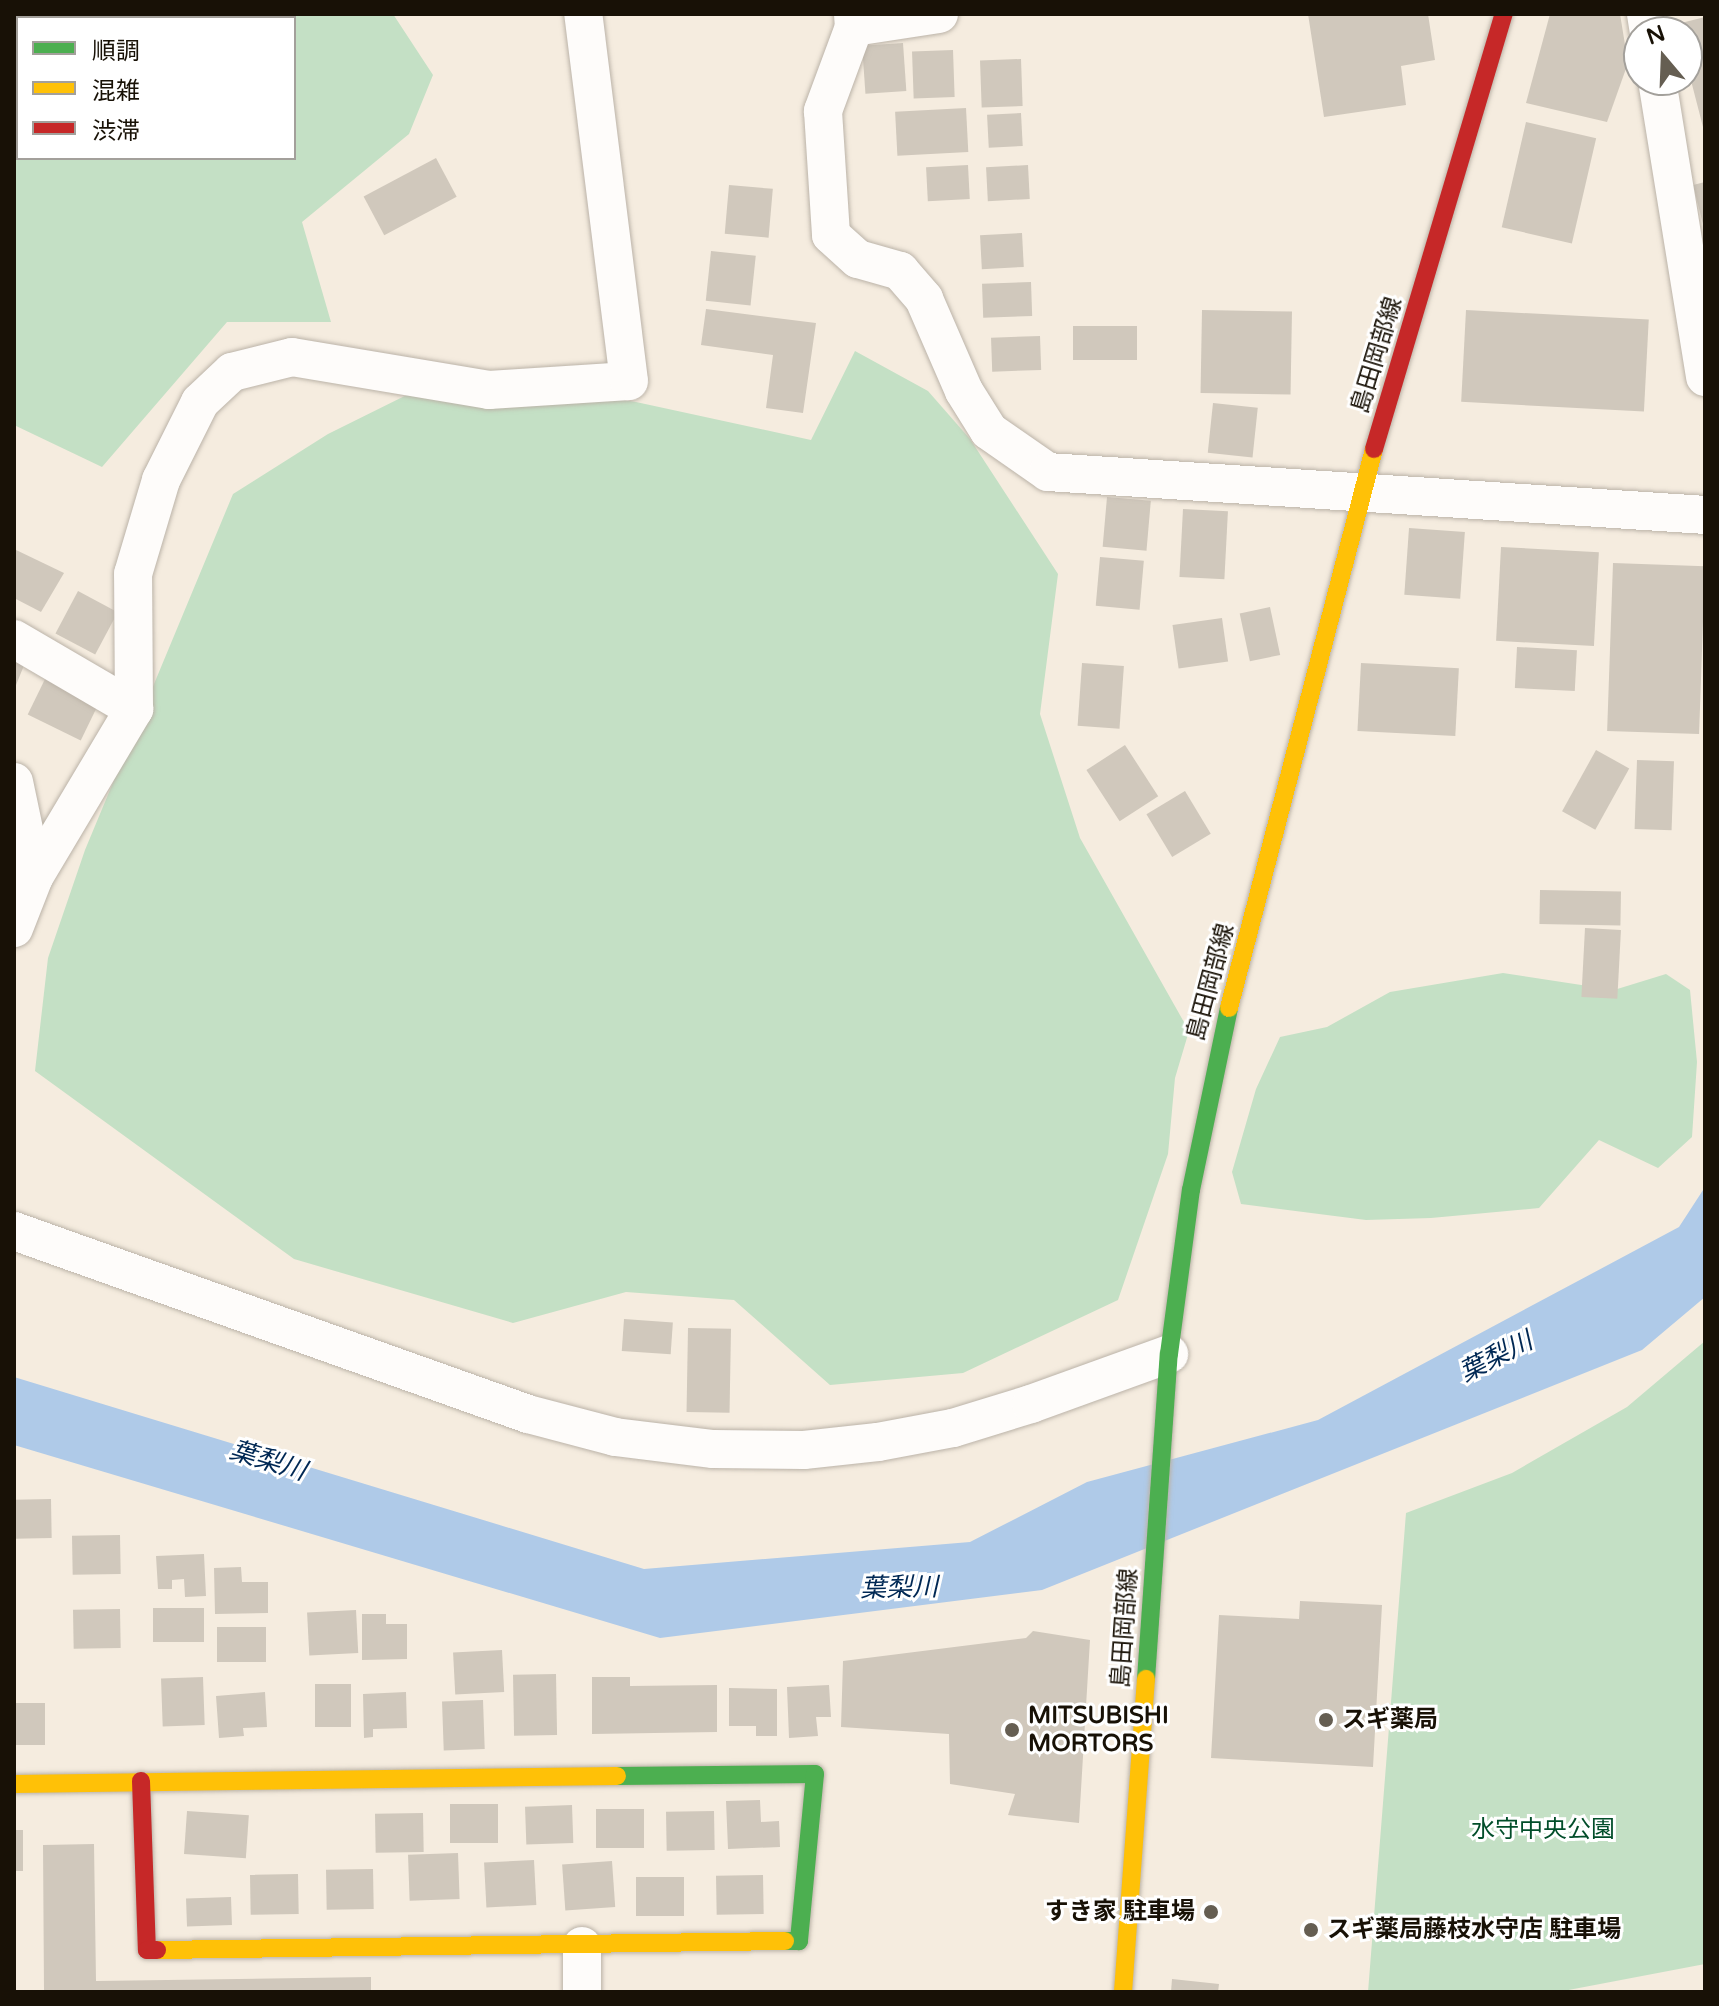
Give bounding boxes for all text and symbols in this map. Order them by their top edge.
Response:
legend [16,16,296,160]
north arrow [1623,16,1703,96]
text: N [1643,20,1668,50]
text: 順調 [92,37,140,66]
text: 混雑 [92,77,140,106]
text: 渋滞 [92,117,140,146]
street label: 島田岡部線 [1346,293,1408,417]
street label: 島田岡部線 [1182,920,1240,1044]
water label: 葉梨川 [1454,1325,1538,1389]
water label: 葉梨川 [226,1435,310,1487]
street label: 島田岡部線 [1106,1567,1144,1689]
water label: 葉梨川 [860,1572,938,1604]
place label: MITSUBISHI MORTORS [1028,1702,1169,1758]
place label: スギ薬局 [1342,1706,1438,1734]
marker: スギ薬局 [1317,1711,1335,1729]
marker: MITSUBISHI MORTORS [1003,1721,1021,1739]
park label: 水守中央公園 [1471,1816,1615,1844]
place label: すき家 駐車場 [1045,1898,1195,1926]
marker: すき家 駐車場 [1202,1903,1220,1921]
place label: スギ薬局藤枝水守店 駐車場 [1327,1916,1621,1944]
marker: スギ薬局藤枝水守店 駐車場 [1302,1921,1320,1939]

